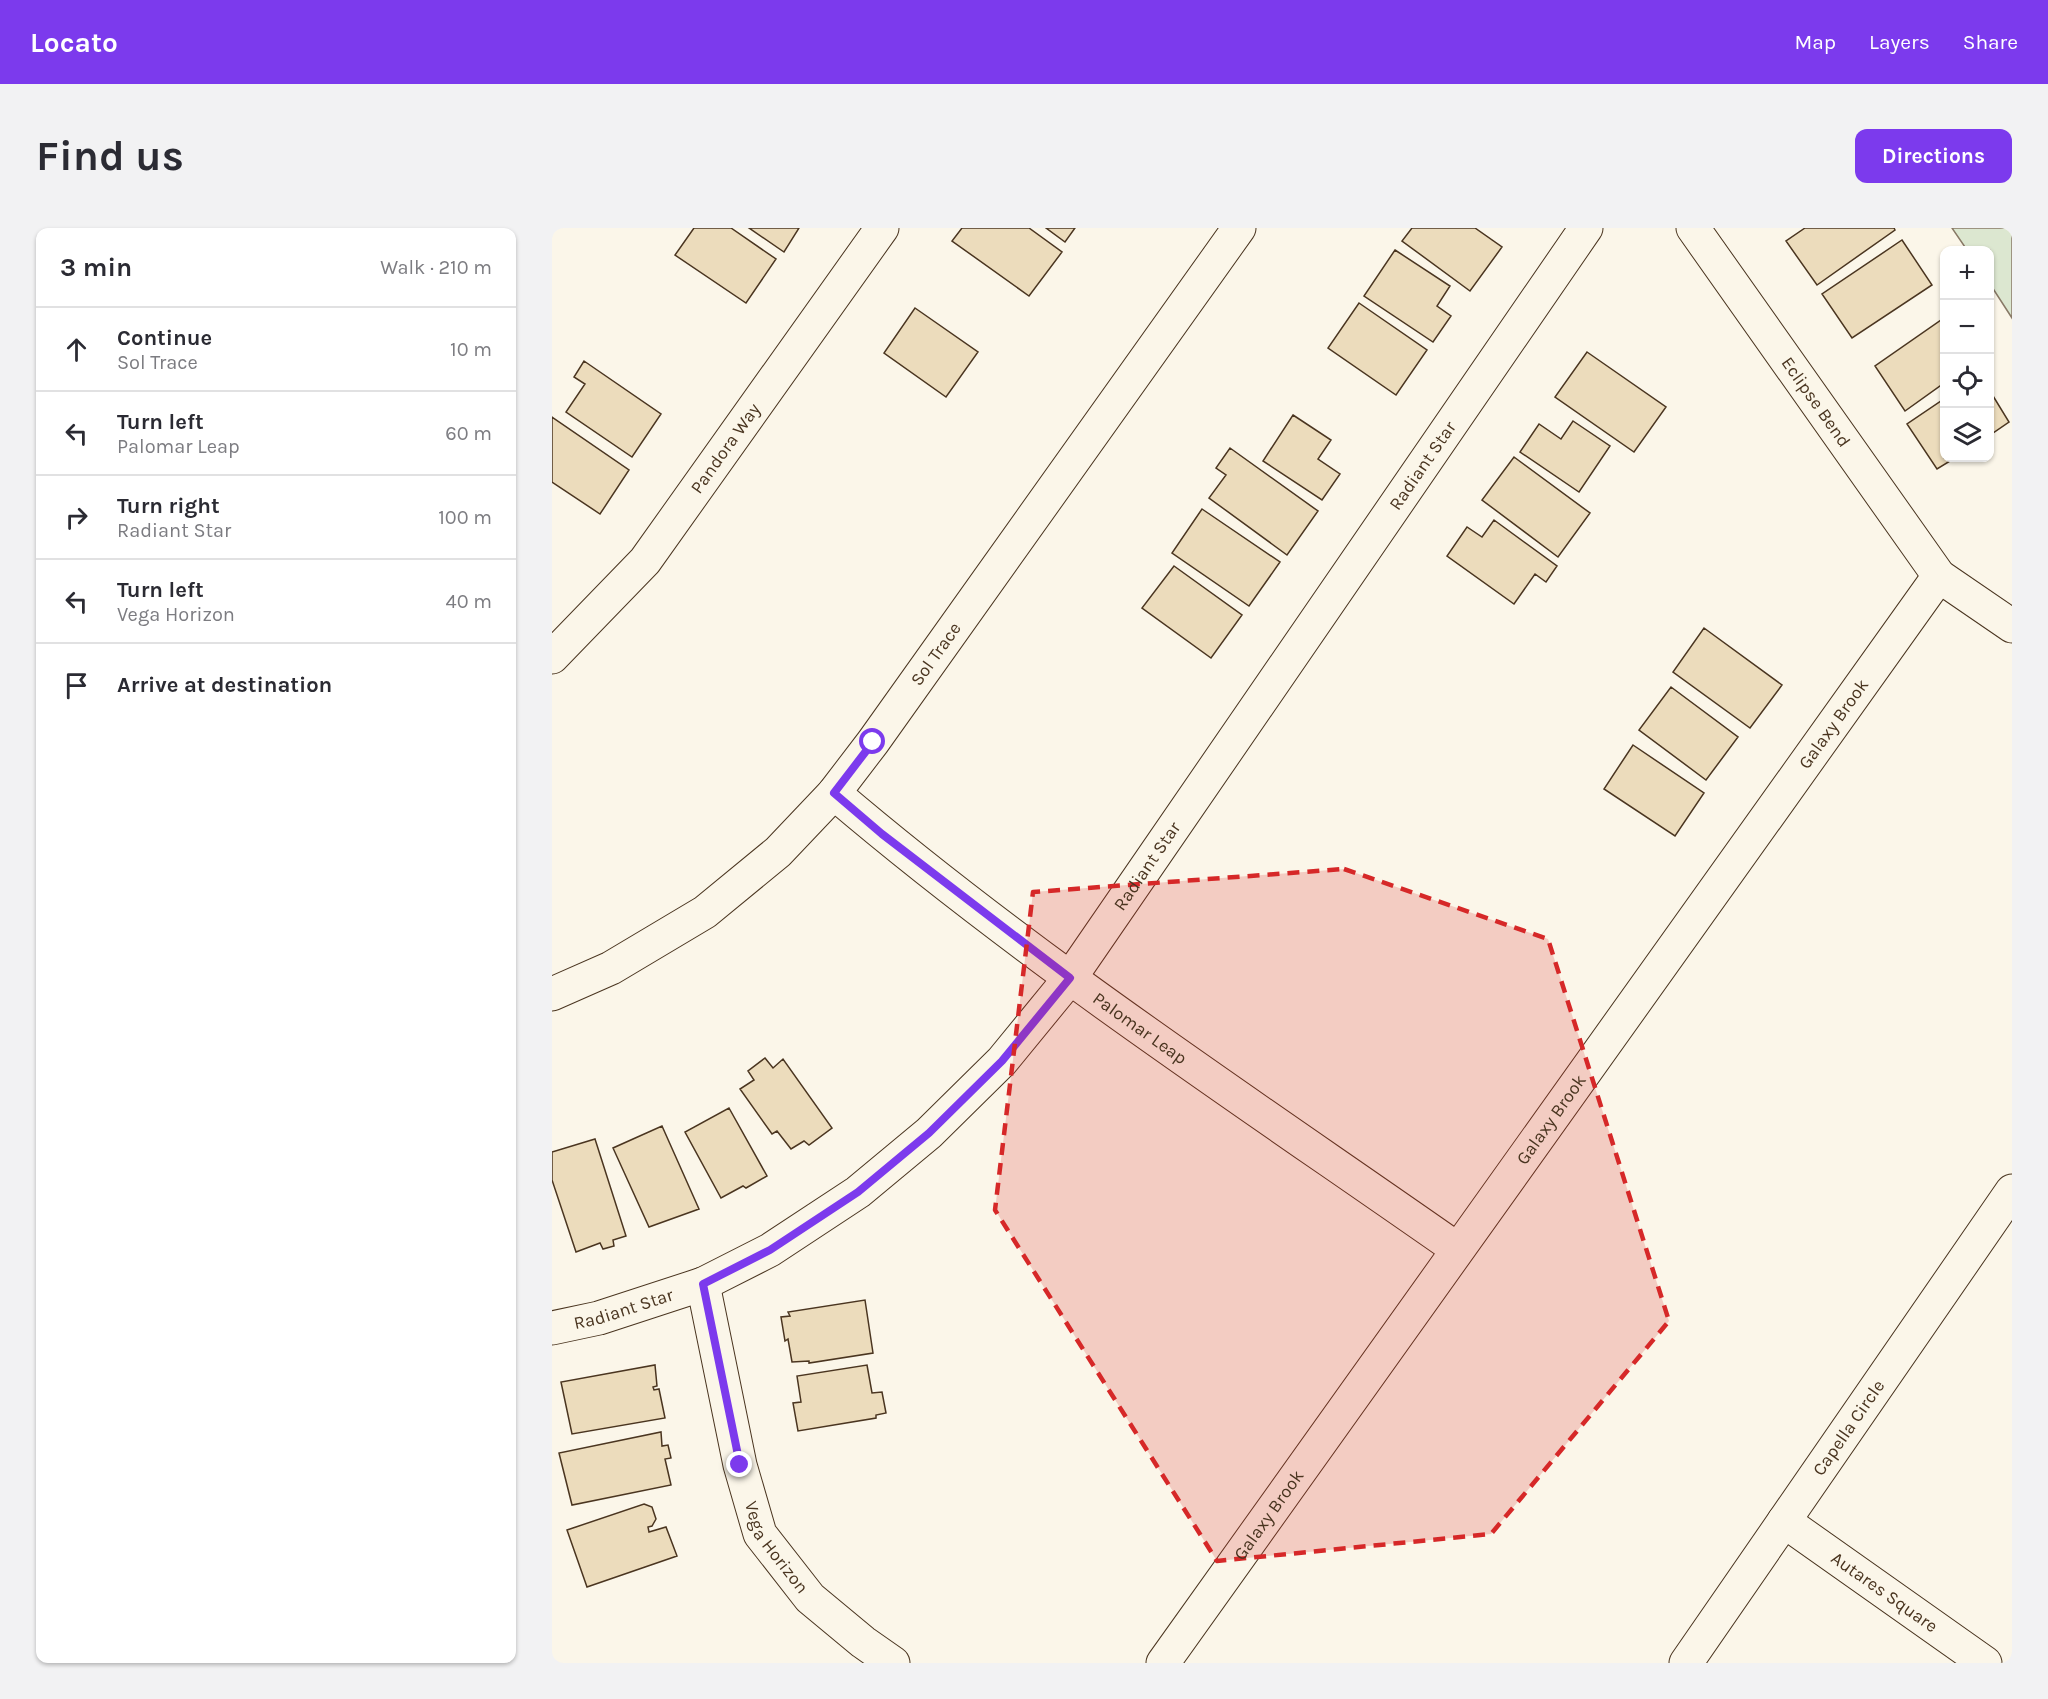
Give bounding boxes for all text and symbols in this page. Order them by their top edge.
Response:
text: Locato [30,26,118,59]
text: Map [1794,30,1836,54]
text: Layers [1869,30,1930,54]
text: Share [1963,30,2018,54]
button: Directions [1855,129,2012,183]
text: Find us [36,131,184,181]
map controls [1940,246,1994,462]
button: + [1940,246,1994,300]
text: 3 min [60,252,132,283]
text: Walk · 210 m [380,256,492,279]
button: − [1940,300,1994,354]
text: Continue [117,325,212,351]
icon: ahead [60,333,93,366]
text: 10 m [450,338,492,361]
text: Sol Trace [117,351,198,374]
street label: Eclipse Bend [1777,353,1855,451]
button: locate [1940,354,1994,408]
street label: Pandora Way [686,398,765,498]
button: layers [1940,408,1994,462]
text: Turn left [117,409,204,435]
icon: left [60,417,93,450]
street label: Radiant Star [1384,417,1461,514]
text: 60 m [445,422,492,445]
text: Palomar Leap [117,435,240,458]
text: Turn right [117,493,220,519]
icon: right [60,501,93,534]
text: 100 m [438,506,492,529]
text: Radiant Star [117,519,231,542]
text: Turn left [117,577,204,603]
icon: left [60,585,93,618]
text: 40 m [446,590,492,613]
text: Vega Horizon [117,603,235,626]
street label: Sol Trace [906,618,966,690]
icon: arrive [60,669,93,702]
text: Arrive at destination [117,672,332,698]
street label: Galaxy Brook [1794,674,1873,773]
route start [859,728,885,754]
street label: Radiant Star [1109,817,1186,915]
street label: Palomar Leap [1089,987,1191,1069]
street label: Galaxy Brook [1511,1070,1591,1169]
street label: Radiant Star [572,1283,676,1334]
street label: Capella Circle [1808,1376,1889,1480]
route end [726,1451,752,1477]
street label: Galaxy Brook [1229,1465,1308,1564]
street label: Vega Horizon [740,1499,813,1598]
street label: Autares Square [1827,1547,1942,1637]

